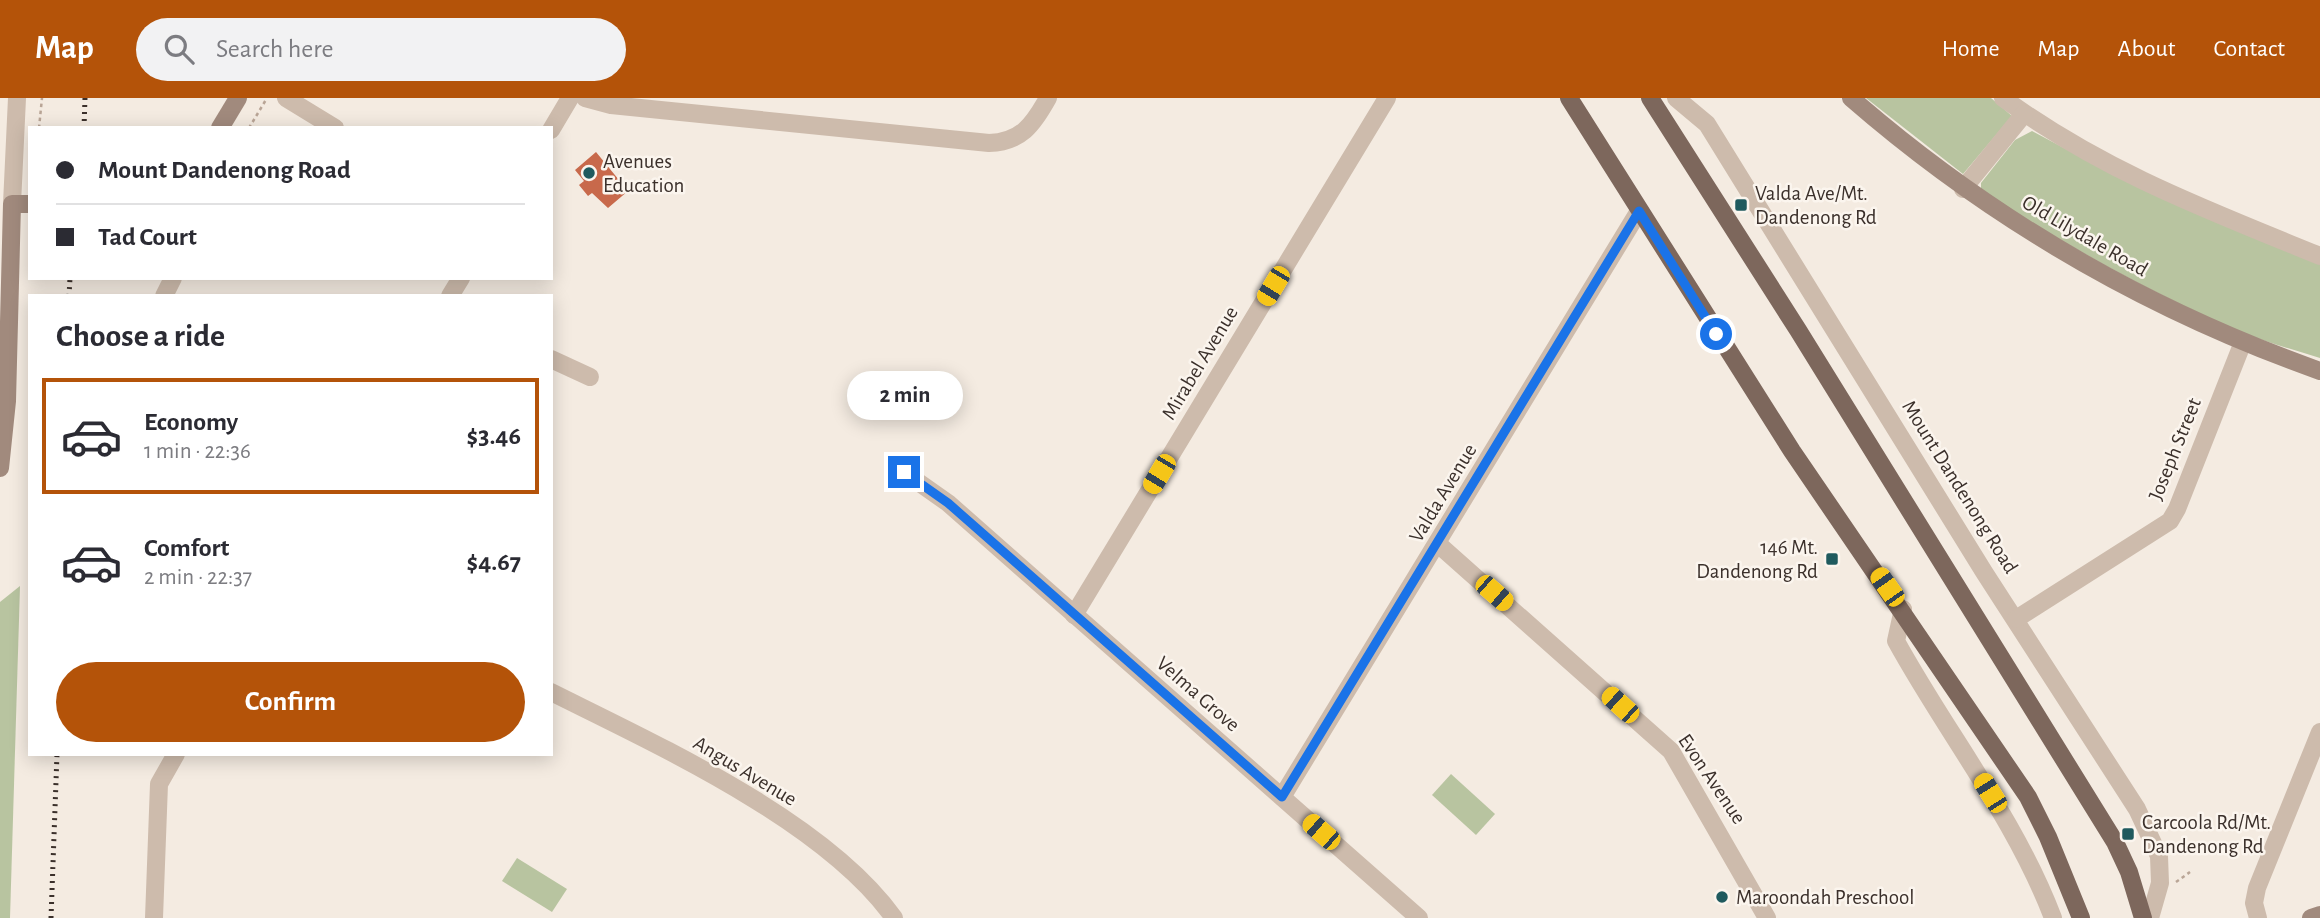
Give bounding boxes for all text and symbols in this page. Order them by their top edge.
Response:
search box [136,18,626,81]
icon: search [160,30,198,68]
text: Map [35,32,94,65]
text: Search here [216,36,334,62]
text: Home [1942,37,2000,61]
text: Map [2038,37,2080,61]
text: About [2118,37,2175,61]
text: Contact [2213,37,2285,61]
place label: Avenues Education [603,151,684,196]
text: Mount Dandenong Road [98,157,351,183]
marker: Avenues Education [581,165,597,181]
place label: Valda Ave/Mt. Dandenong Rd [1755,183,1877,228]
street label: Old Lilydale Road [2019,192,2151,280]
marker: Valda Ave/Mt. Dandenong Rd [1733,197,1749,213]
text: Tad Court [98,224,197,250]
car [1254,263,1293,309]
street label: Mirabel Avenue [1158,303,1242,423]
route start [1700,318,1732,350]
text: Choose a ride [56,320,225,352]
callout: 2 min [846,370,962,420]
text: 2 min [879,384,931,407]
street label: Joseph Street [2145,395,2205,503]
street label: Mount Dandenong Road [1898,397,2022,577]
icon: car [60,405,123,468]
text: Economy [144,409,238,435]
text: $3.46 [467,423,521,449]
text: 1 min · 22:36 [144,440,251,463]
street label: Valda Avenue [1405,440,1481,546]
car [1140,451,1179,497]
route end [888,456,920,488]
icon: car [60,531,123,594]
text: Comfort [144,535,229,561]
place label: 146 Mt. Dandenong Rd [1696,537,1818,582]
text: $4.67 [466,549,521,575]
marker: 146 Mt. Dandenong Rd [1824,551,1840,567]
car [1867,564,1908,610]
text: 2 min · 22:37 [144,566,252,589]
car [1472,571,1517,615]
street label: Velma Grove [1152,652,1244,736]
button: Confirm [56,662,525,742]
car [1598,683,1643,727]
street label: Evon Avenue [1674,730,1750,828]
street label: Angus Avenue [690,732,800,810]
car [1970,770,2011,816]
car [1299,810,1344,854]
place label: Carcoola Rd/Mt. Dandenong Rd [2142,812,2271,857]
marker: Carcoola Rd/Mt. Dandenong Rd [2120,826,2136,842]
place label: Maroondah Preschool [1736,887,1914,908]
marker: Maroondah Preschool [1714,889,1730,905]

